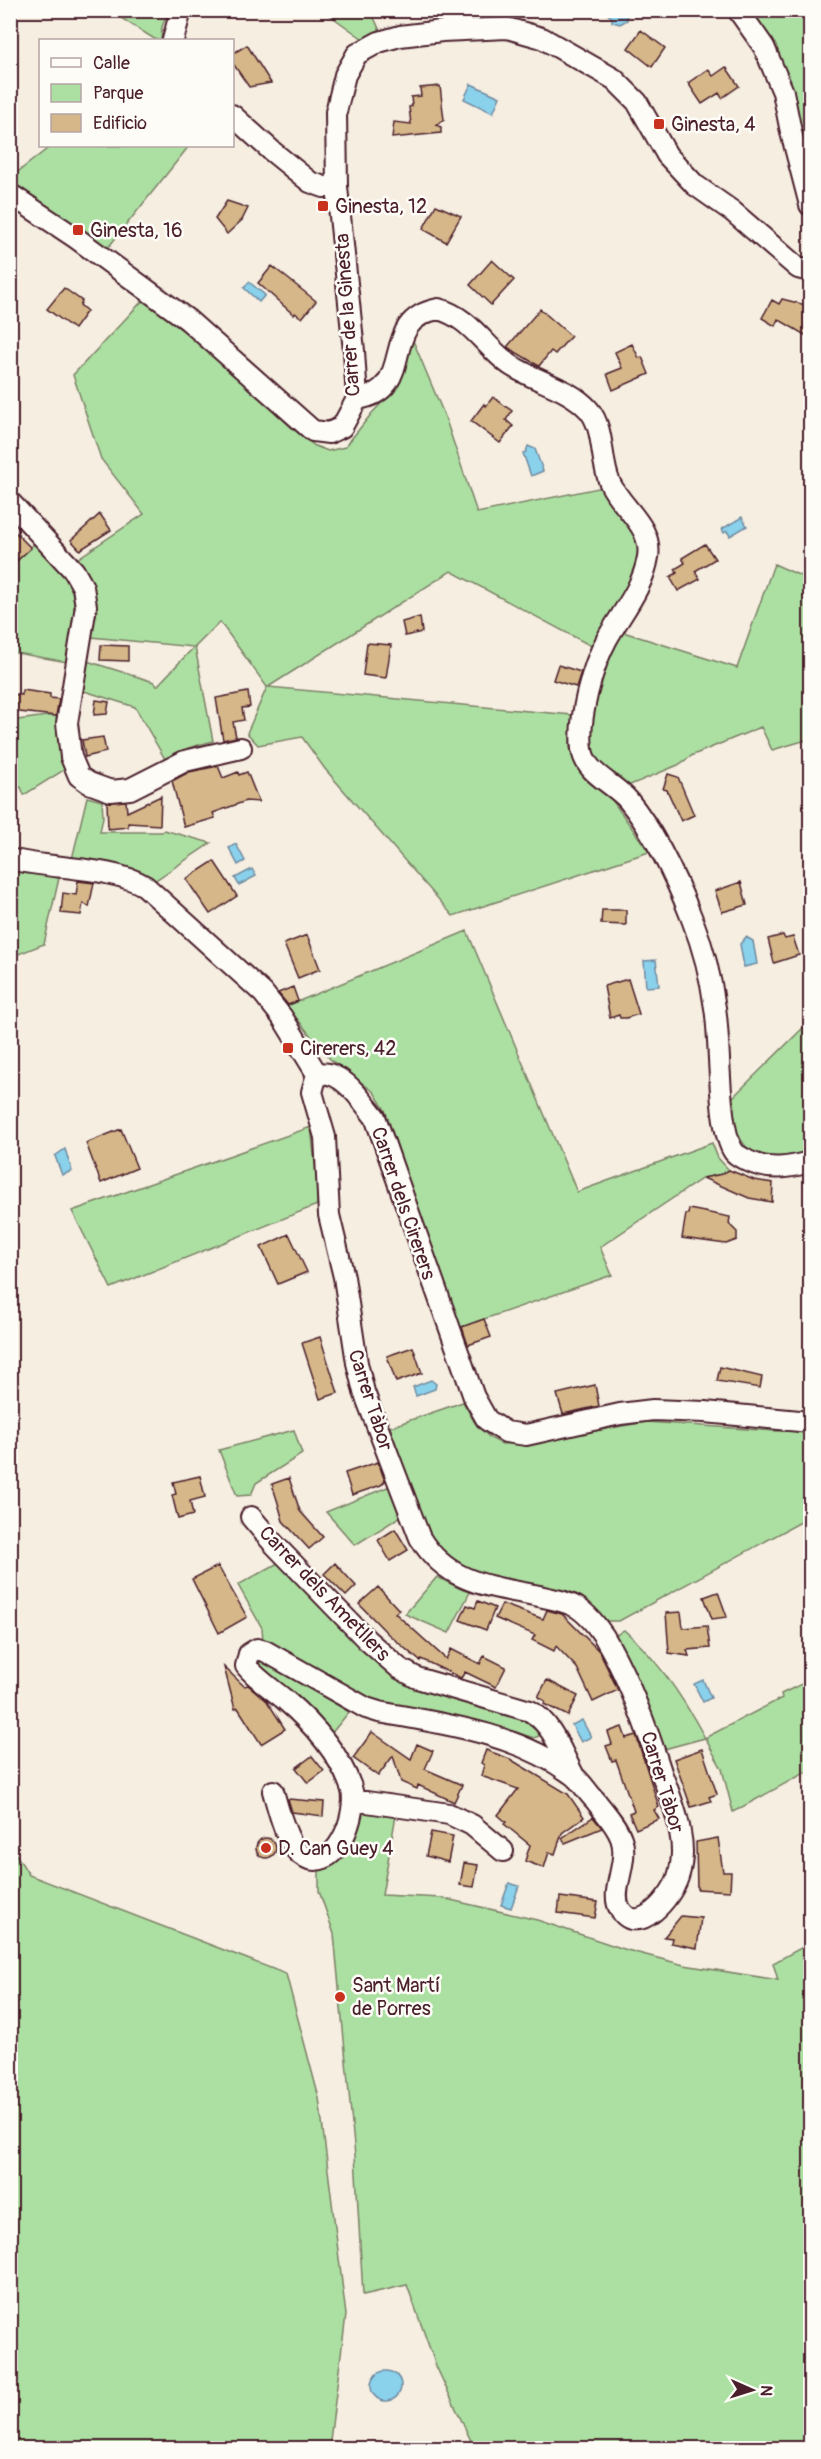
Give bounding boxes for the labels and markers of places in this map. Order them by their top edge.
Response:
place label: Ginesta, 4 [671,112,756,137]
marker: Ginesta, 4 [652,117,666,131]
place label: Ginesta, 12 [335,194,427,219]
marker: Ginesta, 12 [316,199,330,213]
place label: Ginesta, 16 [90,218,183,243]
marker: Ginesta, 16 [71,223,85,237]
place label: Cirerers, 42 [300,1036,396,1061]
marker: Cirerers, 42 [281,1041,295,1055]
place label: D. Can Guey 4 [278,1836,394,1861]
marker: D. Can Guey 4 [259,1841,273,1855]
place label: Sant Martí de Porres [352,1973,440,2021]
marker: Sant Martí de Porres [333,1990,347,2004]

